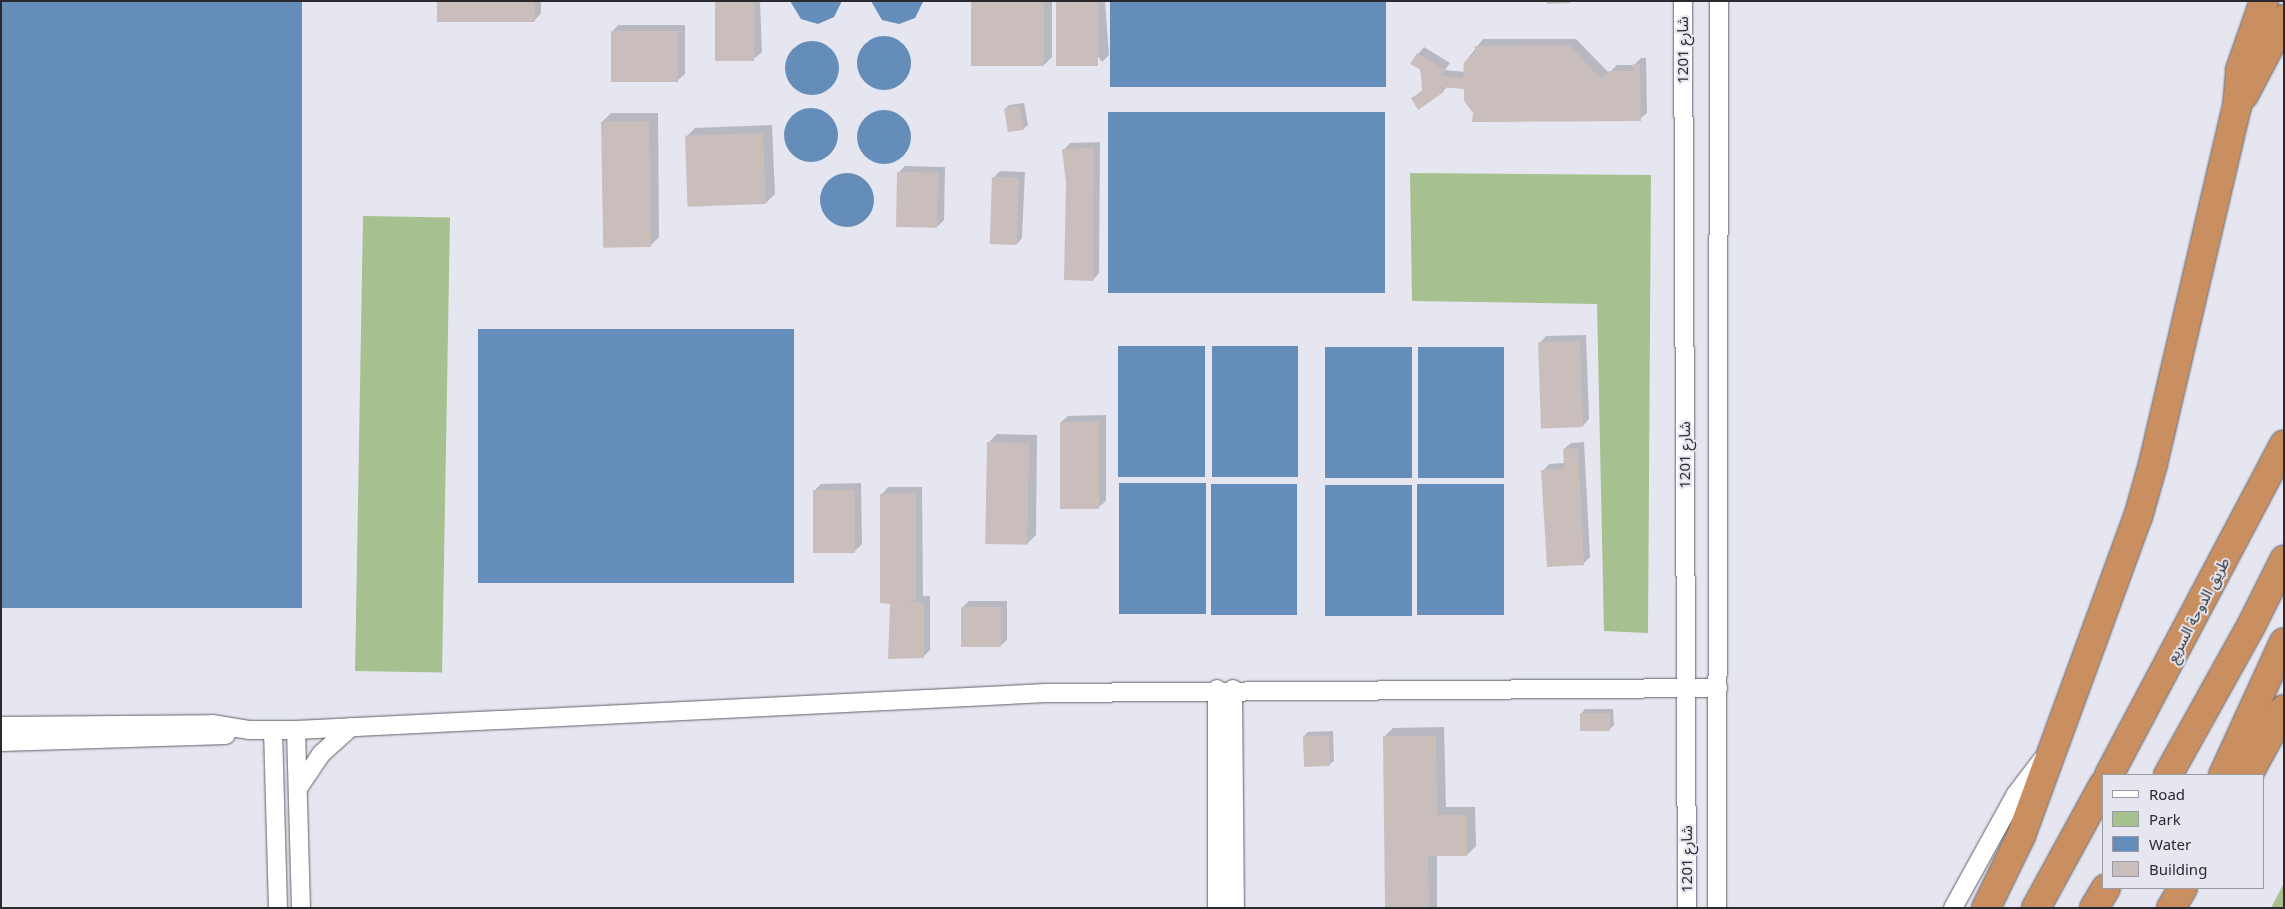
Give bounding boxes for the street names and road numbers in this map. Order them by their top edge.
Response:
street label: شارع 1201 [1674,16,1692,84]
street label: شارع 1201 [1676,421,1694,489]
street label: طريق الدوحة السريع [2163,554,2233,666]
street label: شارع 1201 [1678,825,1696,893]

